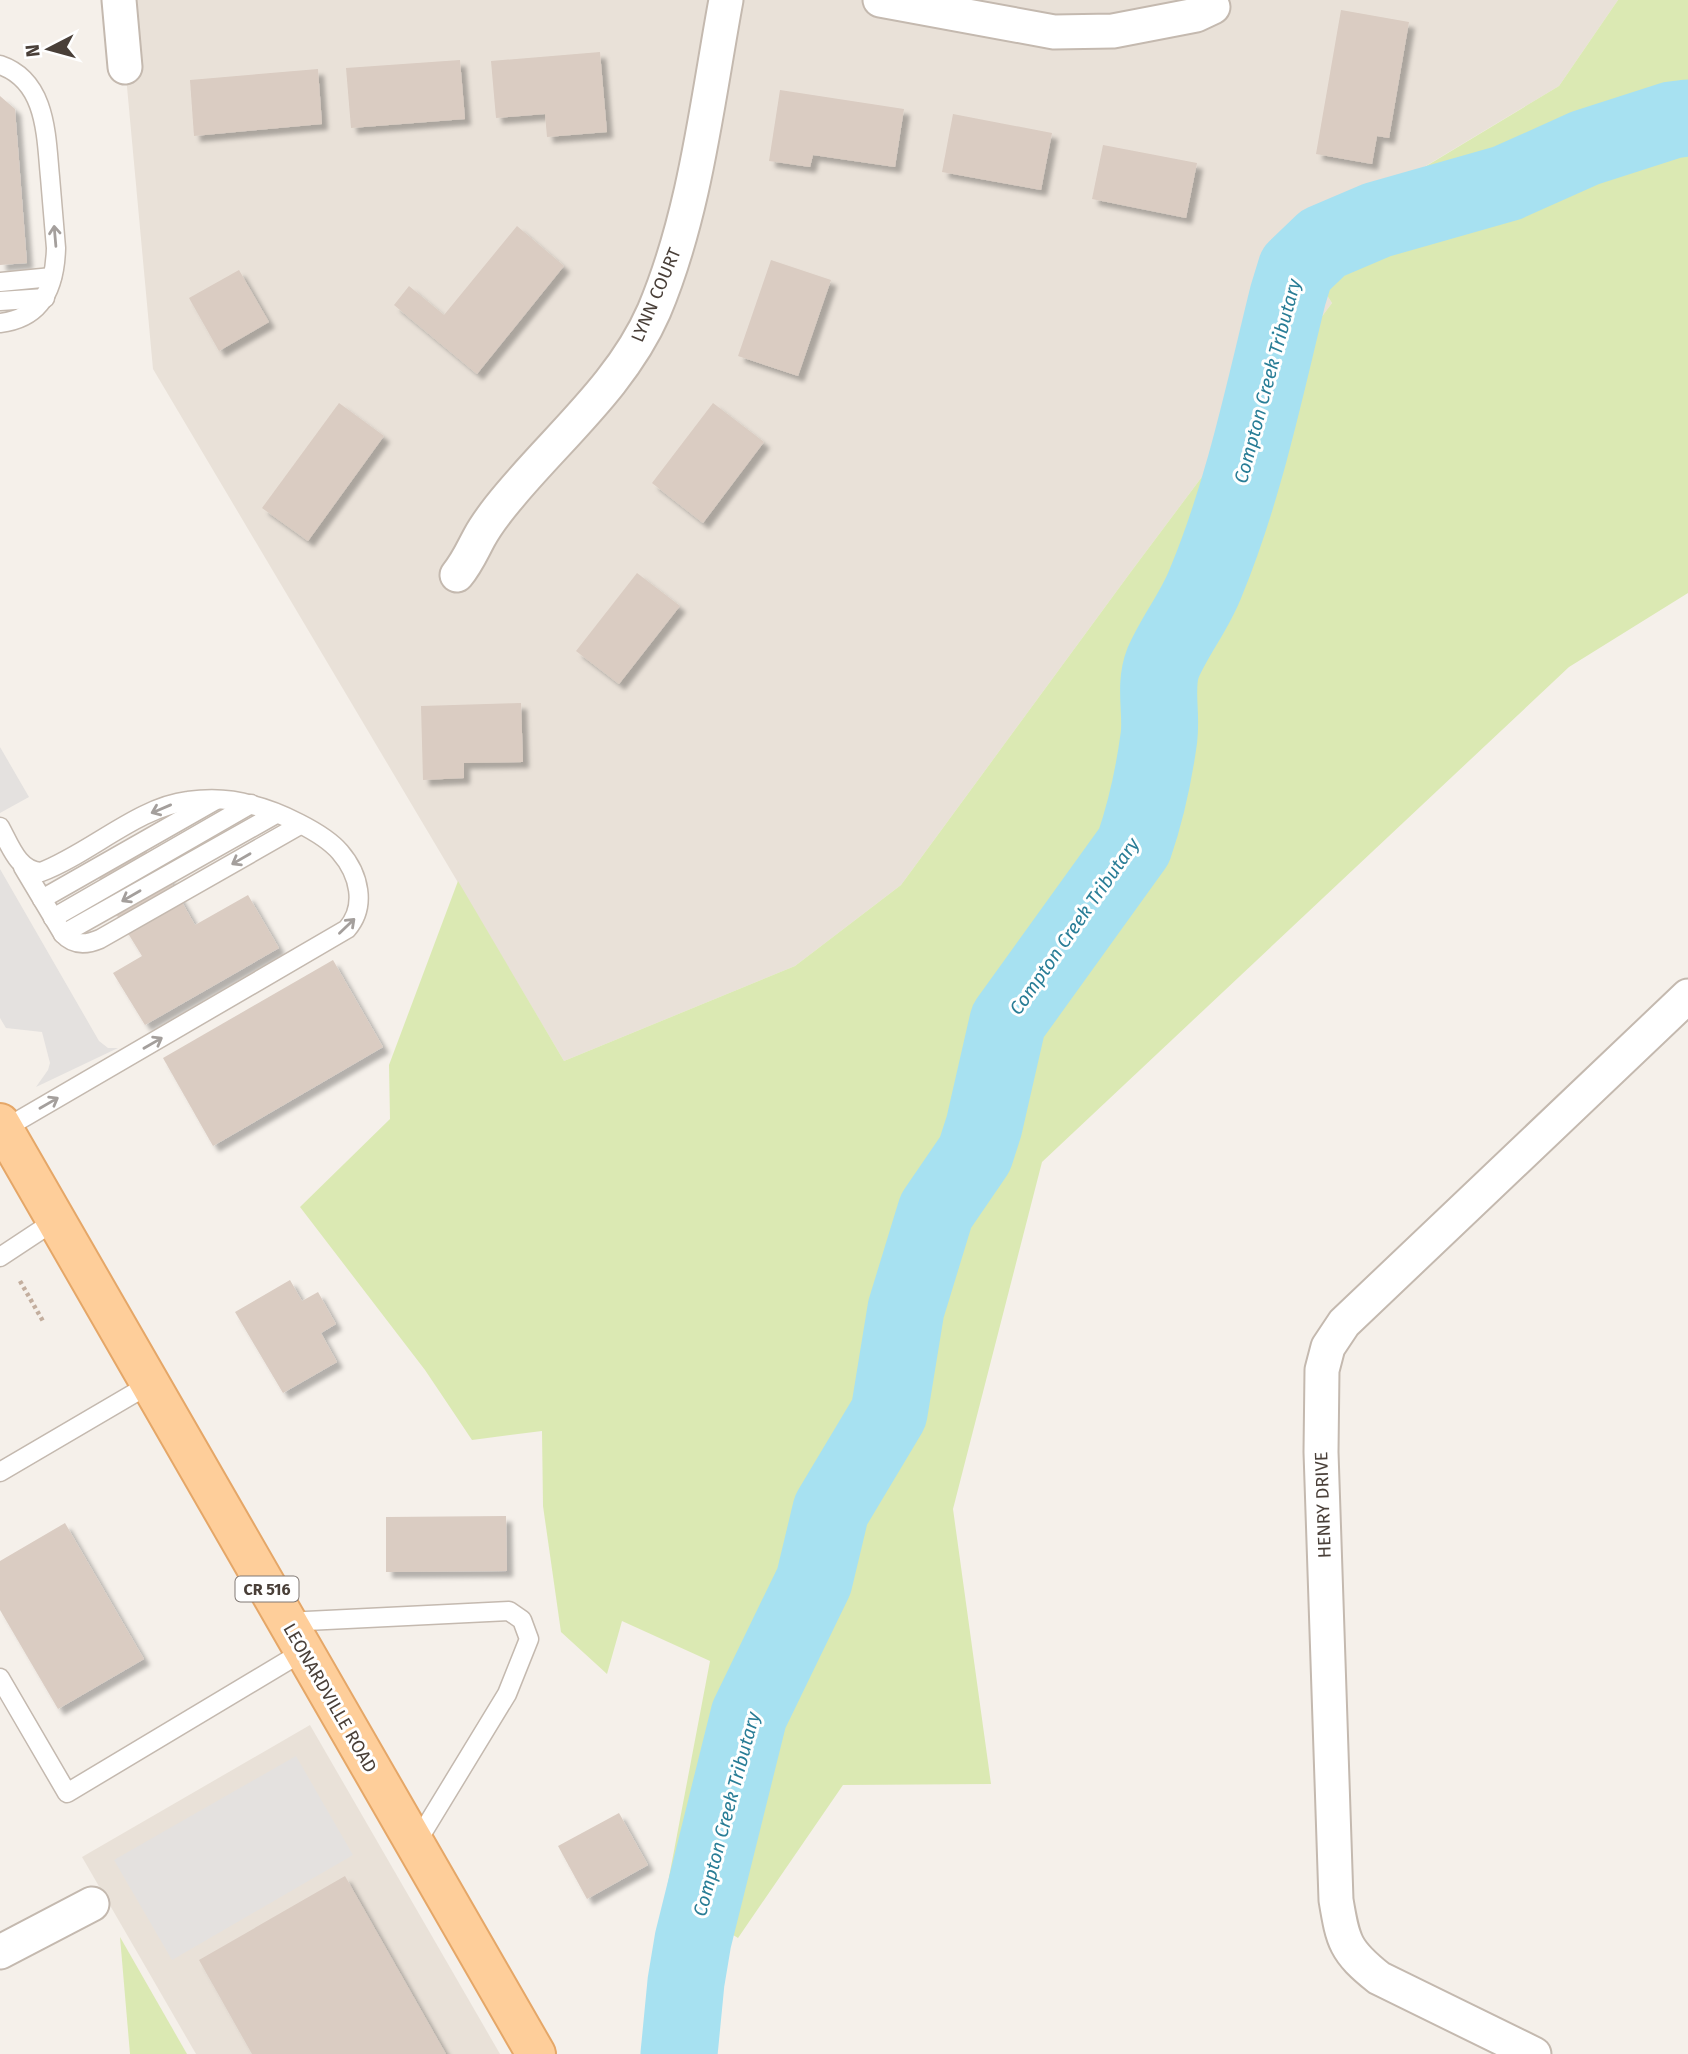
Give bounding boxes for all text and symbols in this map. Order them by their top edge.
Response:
north arrow [14,14,84,84]
text: N [20,43,45,58]
one-way arrow [48,226,61,248]
street label: LYNN COURT [626,244,686,346]
water label: Compton Creek Tributary [1229,276,1306,486]
one-way arrow [151,803,172,816]
water label: Compton Creek Tributary [1005,833,1145,1019]
one-way arrow [231,852,251,866]
one-way arrow [122,889,142,903]
one-way arrow [339,917,356,934]
one-way arrow [142,1035,162,1049]
one-way arrow [38,1096,58,1110]
street label: HENRY DRIVE [1310,1451,1336,1559]
road number: CR 516 [236,1576,298,1602]
street label: LEONARDVILLE ROAD [278,1620,382,1776]
water label: Compton Creek Tributary [688,1709,765,1919]

